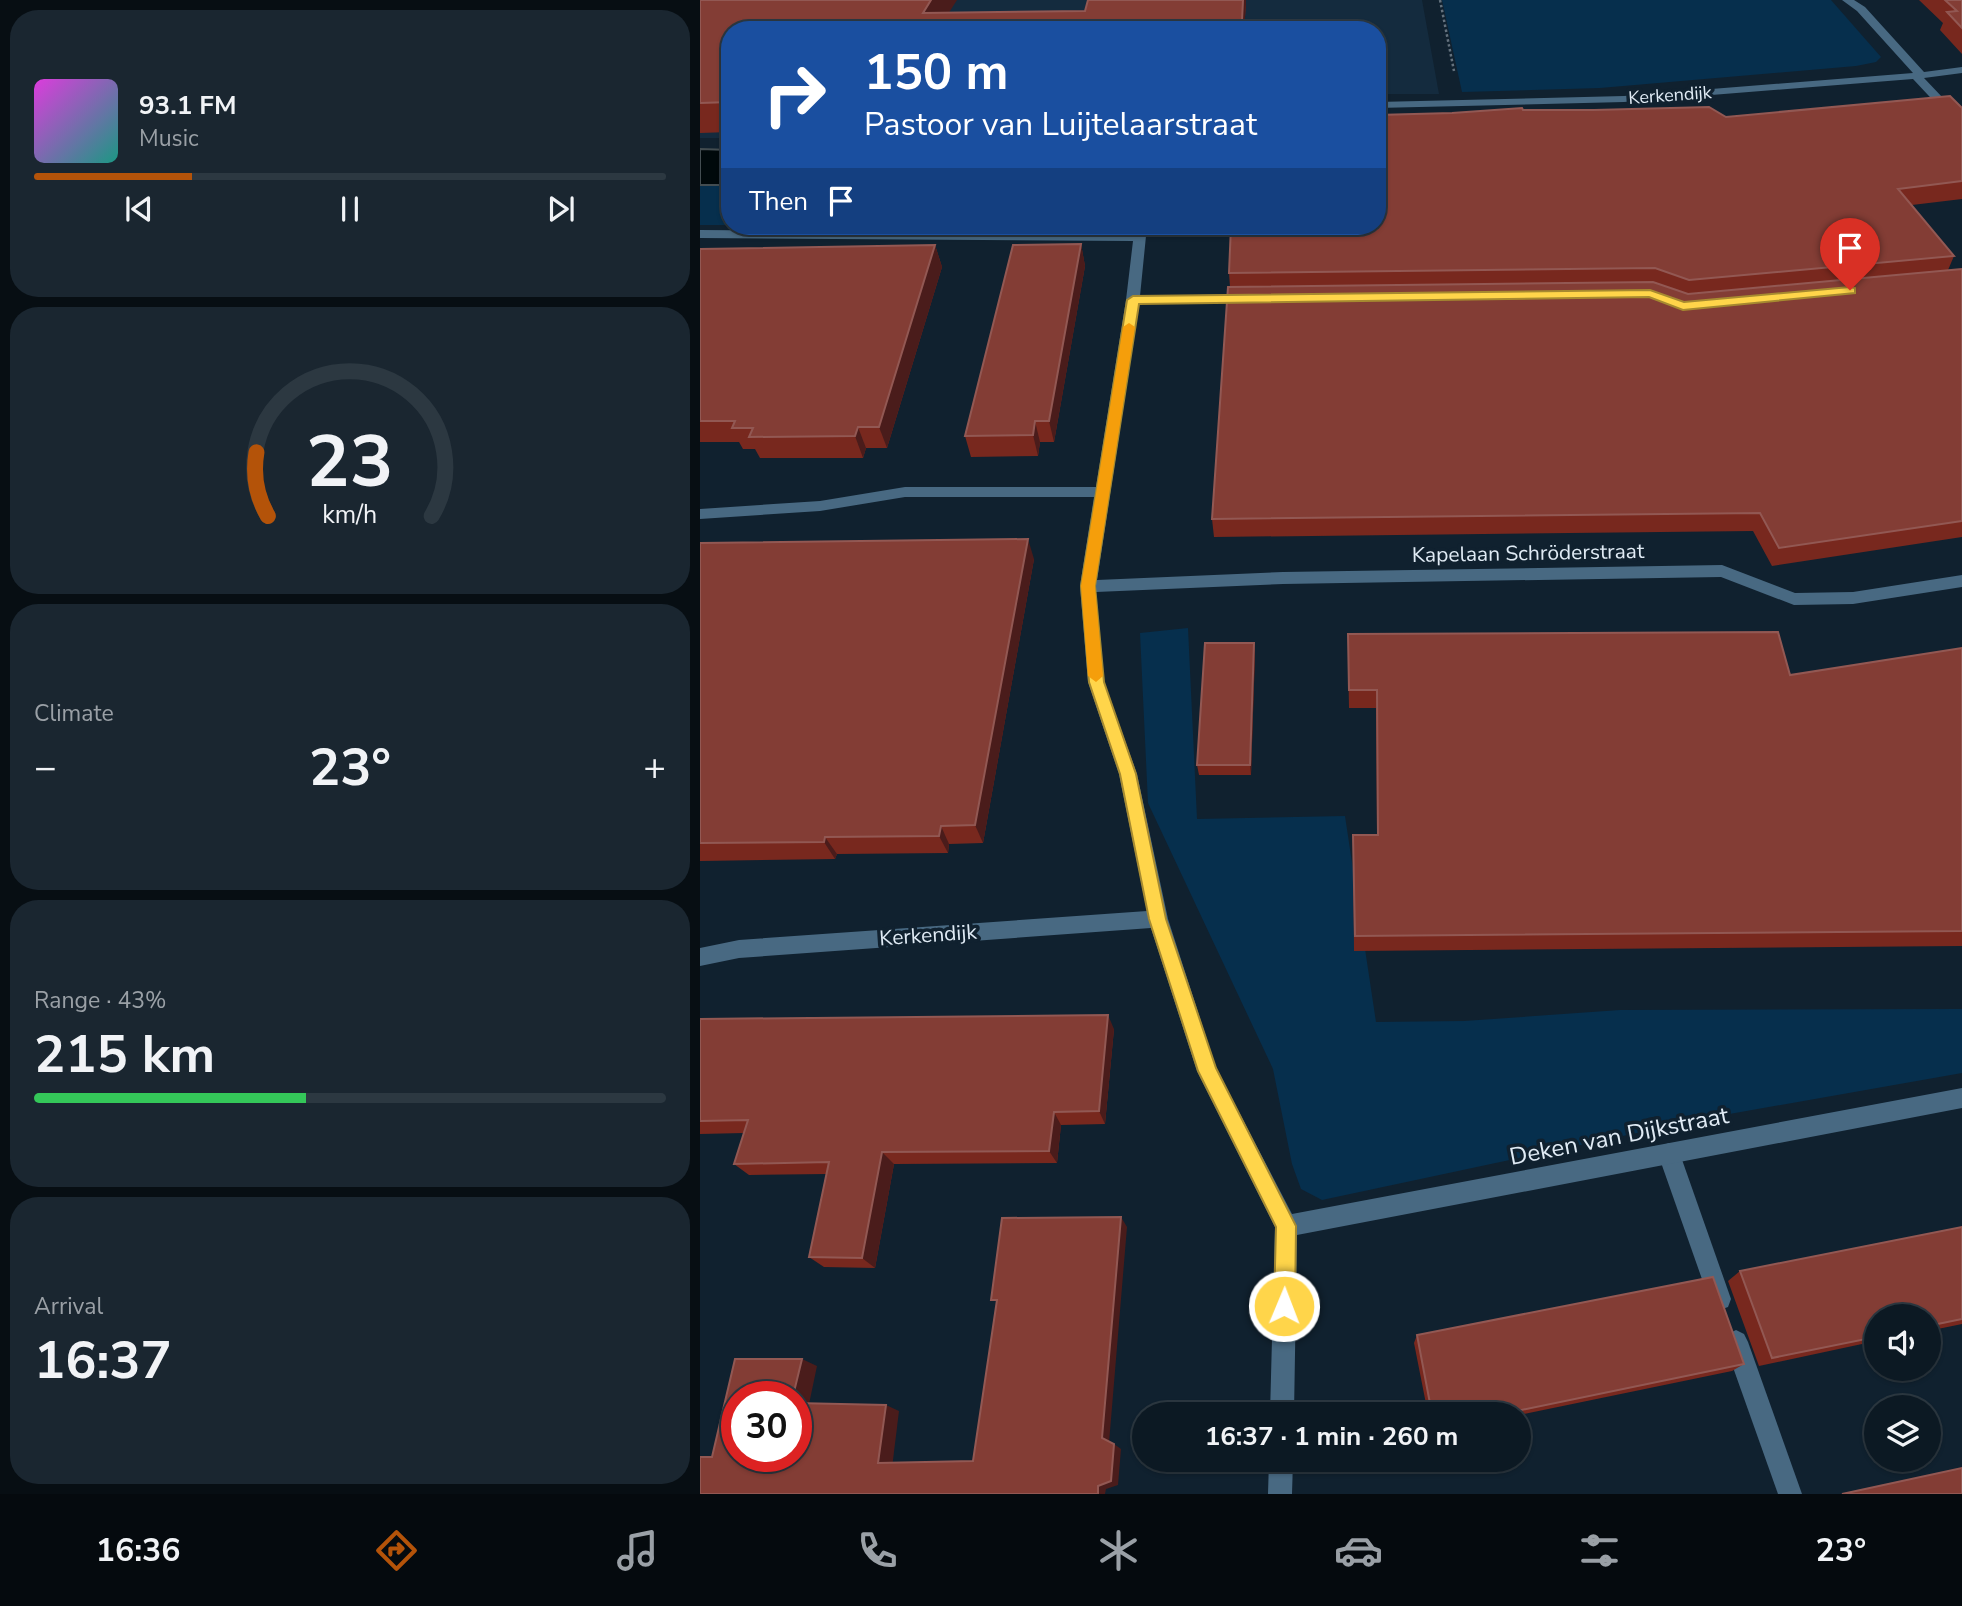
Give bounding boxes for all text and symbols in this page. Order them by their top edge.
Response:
text: 150 m [864,39,1008,106]
icon: right [749,49,840,140]
street label: Kerkendijk [1627,80,1714,110]
text: 93.1 FM [139,88,236,123]
text: Pastoor van Luijtelaarstraat [864,103,1257,146]
text: Music [139,123,199,154]
icon: arrive [822,182,860,220]
text: Then [749,184,808,219]
icon: previous [120,190,158,228]
icon: pause [331,190,369,228]
icon: next [542,190,580,228]
pin [1820,218,1880,290]
icon: arrive [1831,229,1869,267]
text: 23 [306,413,394,513]
text: km/h [322,498,378,532]
street label: Kapelaan Schröderstraat [1412,537,1645,569]
text: Climate [34,698,114,729]
text: 23° [309,732,391,803]
text: − [34,742,57,793]
text: + [643,742,666,793]
street label: Kerkendijk [878,918,978,952]
text: Range · 43% [34,985,166,1016]
text: 215 km [34,1019,215,1090]
street label: Deken van Dijkstraat [1507,1099,1732,1173]
position arrow [1247,1269,1321,1343]
text: Arrival [34,1291,103,1322]
map controls [1864,1304,1941,1472]
button: sound [1864,1304,1941,1381]
text: 16:37 [34,1325,172,1396]
speed limit sign: 30 [721,1381,812,1472]
button: layers [1864,1395,1941,1472]
text: 16:37 · 1 min · 260 m [1205,1419,1458,1454]
icon: directions [372,1526,421,1575]
icon: music [613,1526,662,1575]
icon: phone [853,1526,902,1575]
icon: climate [1094,1526,1143,1575]
icon: car [1334,1526,1383,1575]
icon: filters [1575,1526,1624,1575]
text: 16:36 [96,1529,181,1572]
text: 23° [1816,1529,1866,1572]

